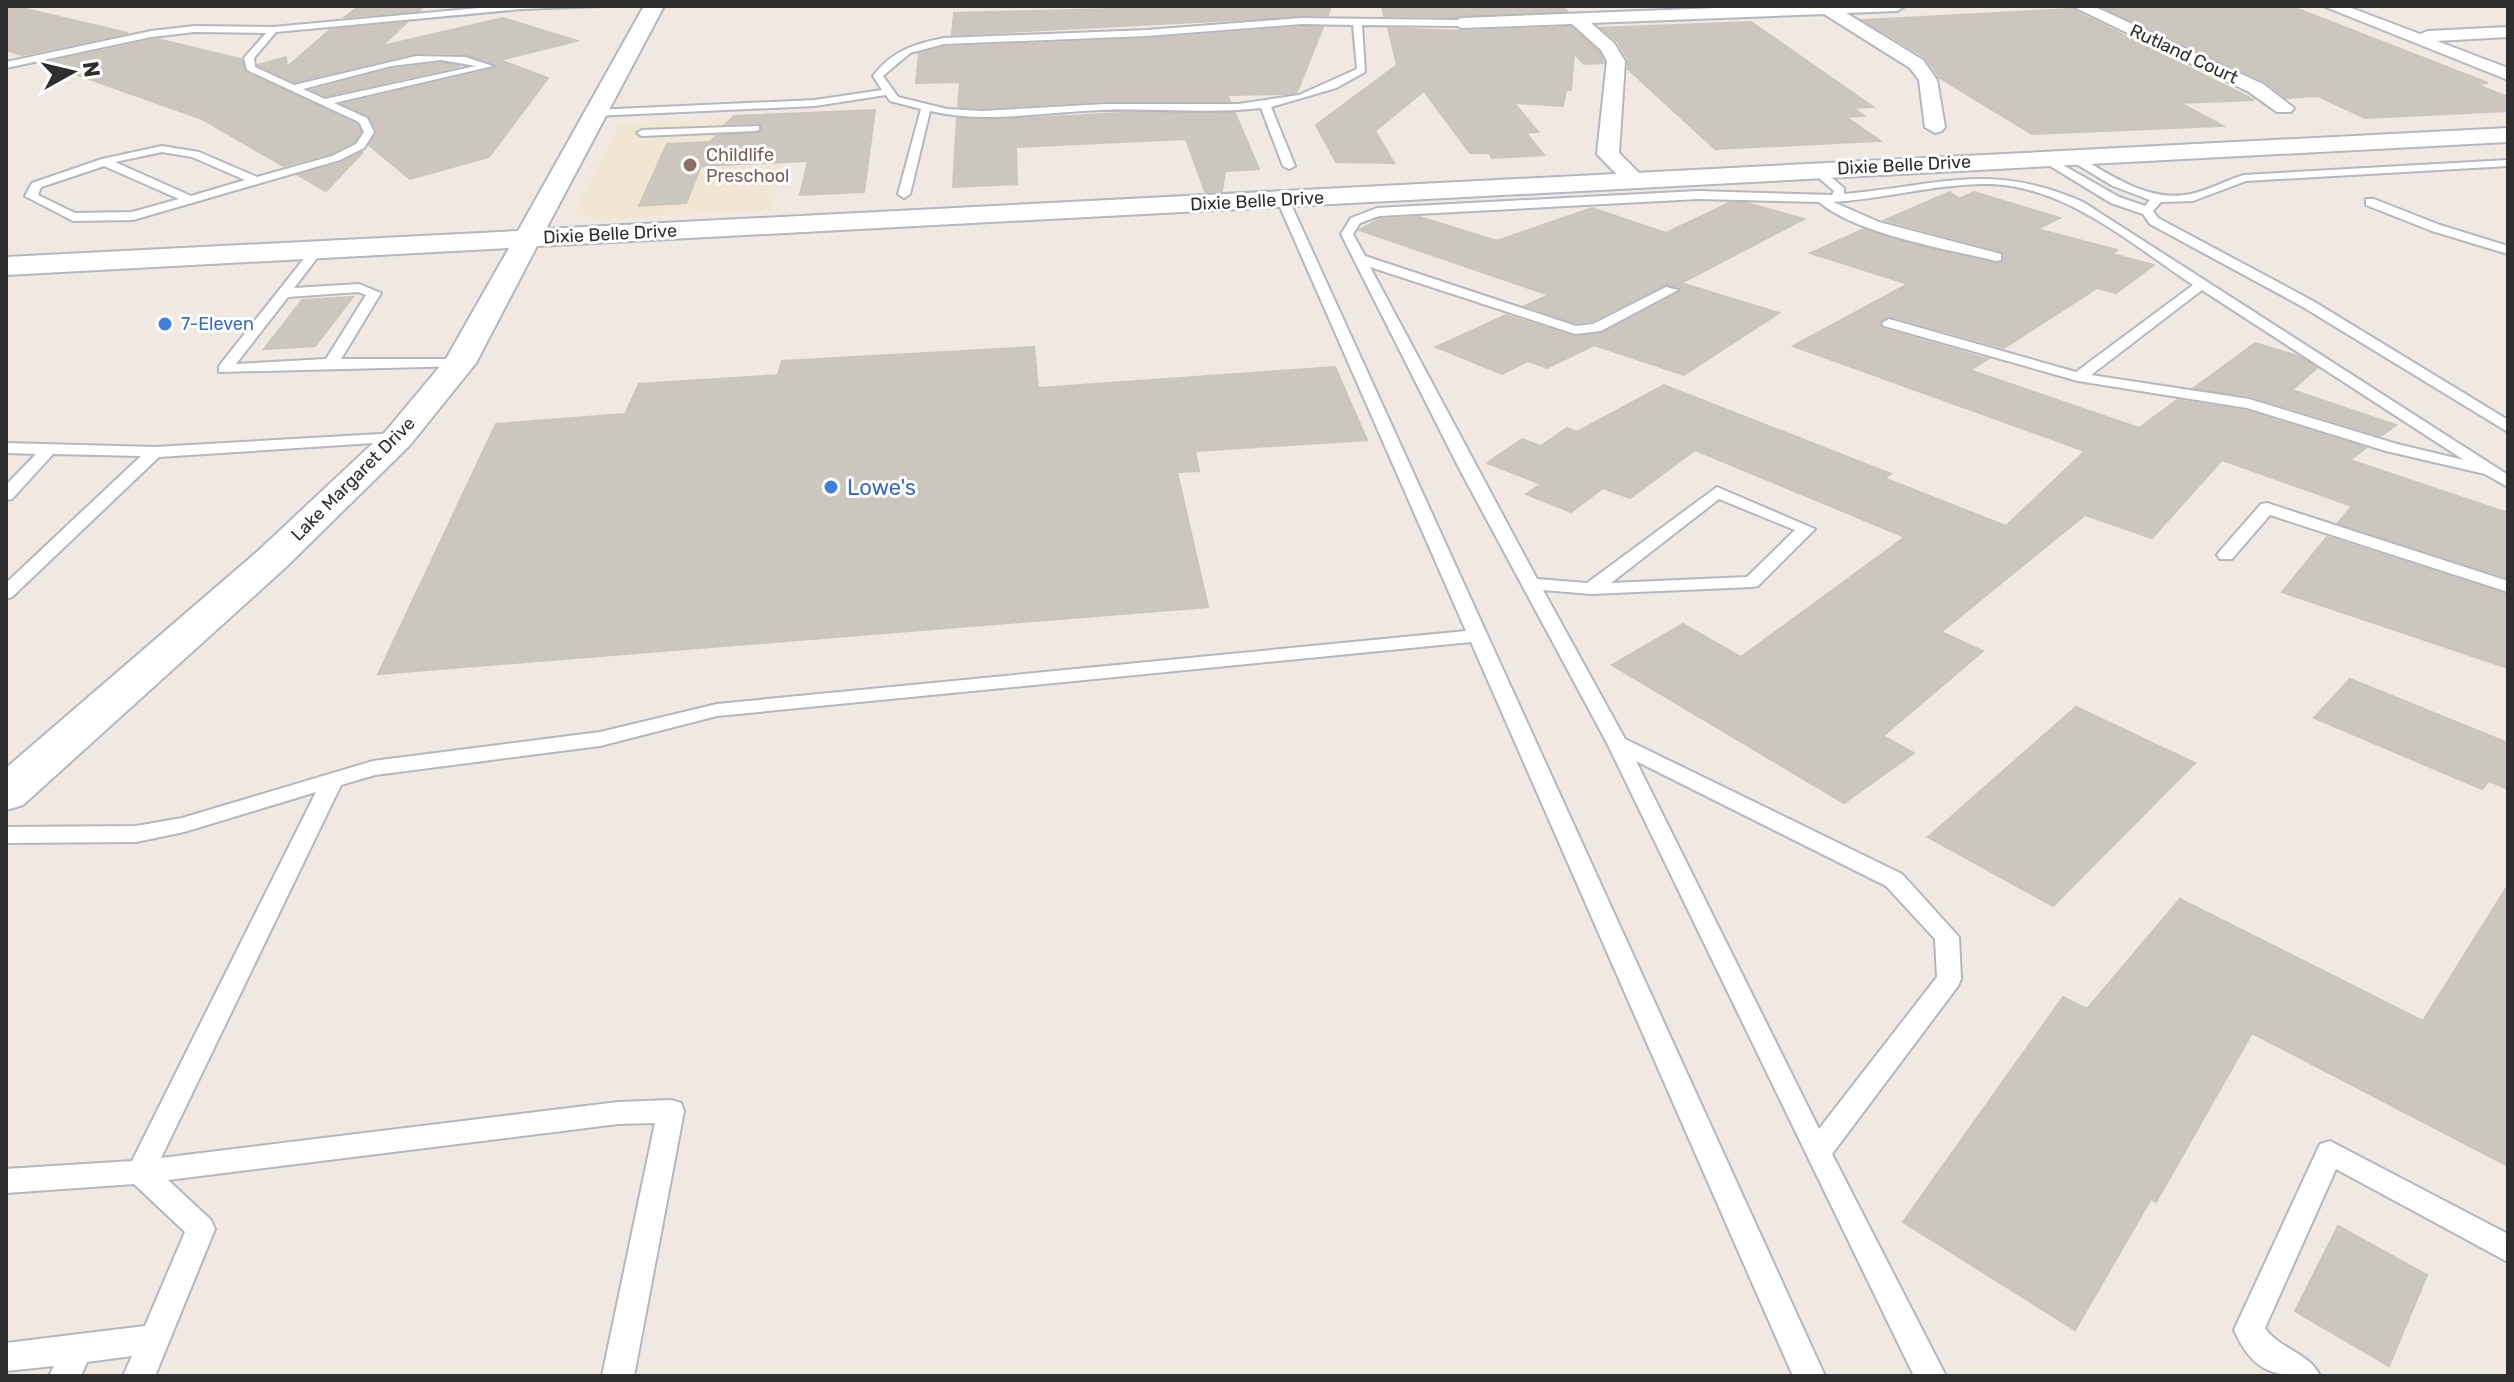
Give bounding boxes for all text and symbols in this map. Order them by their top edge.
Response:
street label: Rutland Court [2126,19,2242,89]
north arrow [32,32,112,112]
text: N [77,60,106,79]
place label: Childlife Preschool [706,144,789,187]
street label: Dixie Belle Drive [1837,151,1971,179]
marker: Childlife Preschool [681,156,699,174]
street label: Dixie Belle Drive [1190,187,1324,215]
street label: Dixie Belle Drive [543,220,677,248]
place label: 7-Eleven [181,313,254,335]
marker: 7-Eleven [156,315,174,333]
street label: Lake Margaret Drive [286,412,420,546]
place label: Lowe's [847,474,916,501]
marker: Lowe's [822,478,840,496]

